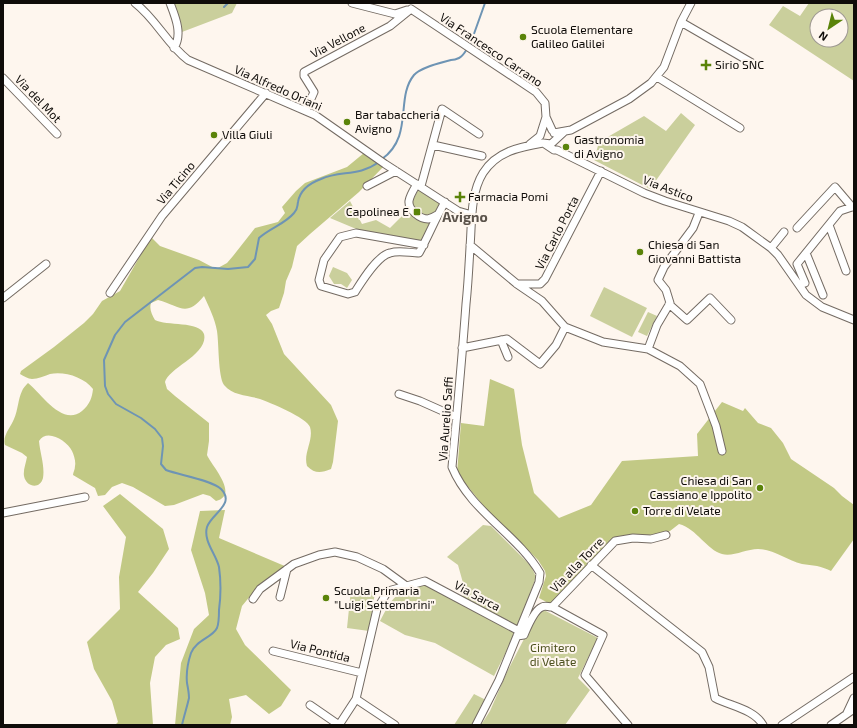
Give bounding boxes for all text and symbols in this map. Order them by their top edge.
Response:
north arrow [809,8,849,48]
street label: Via Francesco Carrano [437,9,546,89]
street label: Via Vellone [308,20,367,60]
place label: Scuola Elementare Galileo Galilei [531,22,633,50]
text: N [816,29,830,44]
marker: Scuola Elementare Galileo Galilei [518,32,528,42]
place label: Sirio SNC [715,57,764,71]
marker: Sirio SNC [700,59,712,71]
street label: Via Alfredo Oriani [232,61,324,113]
street label: Via del Mot [13,72,65,125]
place label: Bar tabaccheria Avigno [355,107,440,135]
marker: Bar tabaccheria Avigno [342,117,352,127]
place label: Villa Giuli [222,127,273,141]
marker: Villa Giuli [209,130,219,140]
place label: Gastronomia di Avigno [574,132,644,160]
marker: Gastronomia di Avigno [561,142,571,152]
street label: Via Ticino [153,158,197,207]
street label: Via Astico [641,172,696,204]
place label: Farmacia Pomi [468,189,548,203]
marker: Farmacia Pomi [455,192,465,202]
street label: Via Carlo Porta [532,193,581,272]
place label: Capolinea E [346,204,409,218]
marker: Capolinea E [412,207,422,217]
district label: Avigno [442,208,488,225]
place label: Chiesa di San Giovanni Battista [648,237,741,265]
marker: Chiesa di San Giovanni Battista [635,247,645,257]
street label: Via Aurelio Saffi [435,376,455,462]
place label: Chiesa di San Cassiano e Ippolito [649,473,752,501]
marker: Chiesa di San Cassiano e Ippolito [755,483,765,493]
place label: Torre di Velate [643,503,721,517]
marker: Torre di Velate [630,506,640,516]
street label: Via alla Torre [547,534,606,595]
street label: Via Sarca [452,577,503,613]
place label: Scuola Primaria "Luigi Settembrini" [334,583,435,611]
marker: Scuola Primaria "Luigi Settembrini" [321,593,331,603]
street label: Via Pontida [289,636,352,664]
park label: Cimitero di Velate [530,640,576,668]

